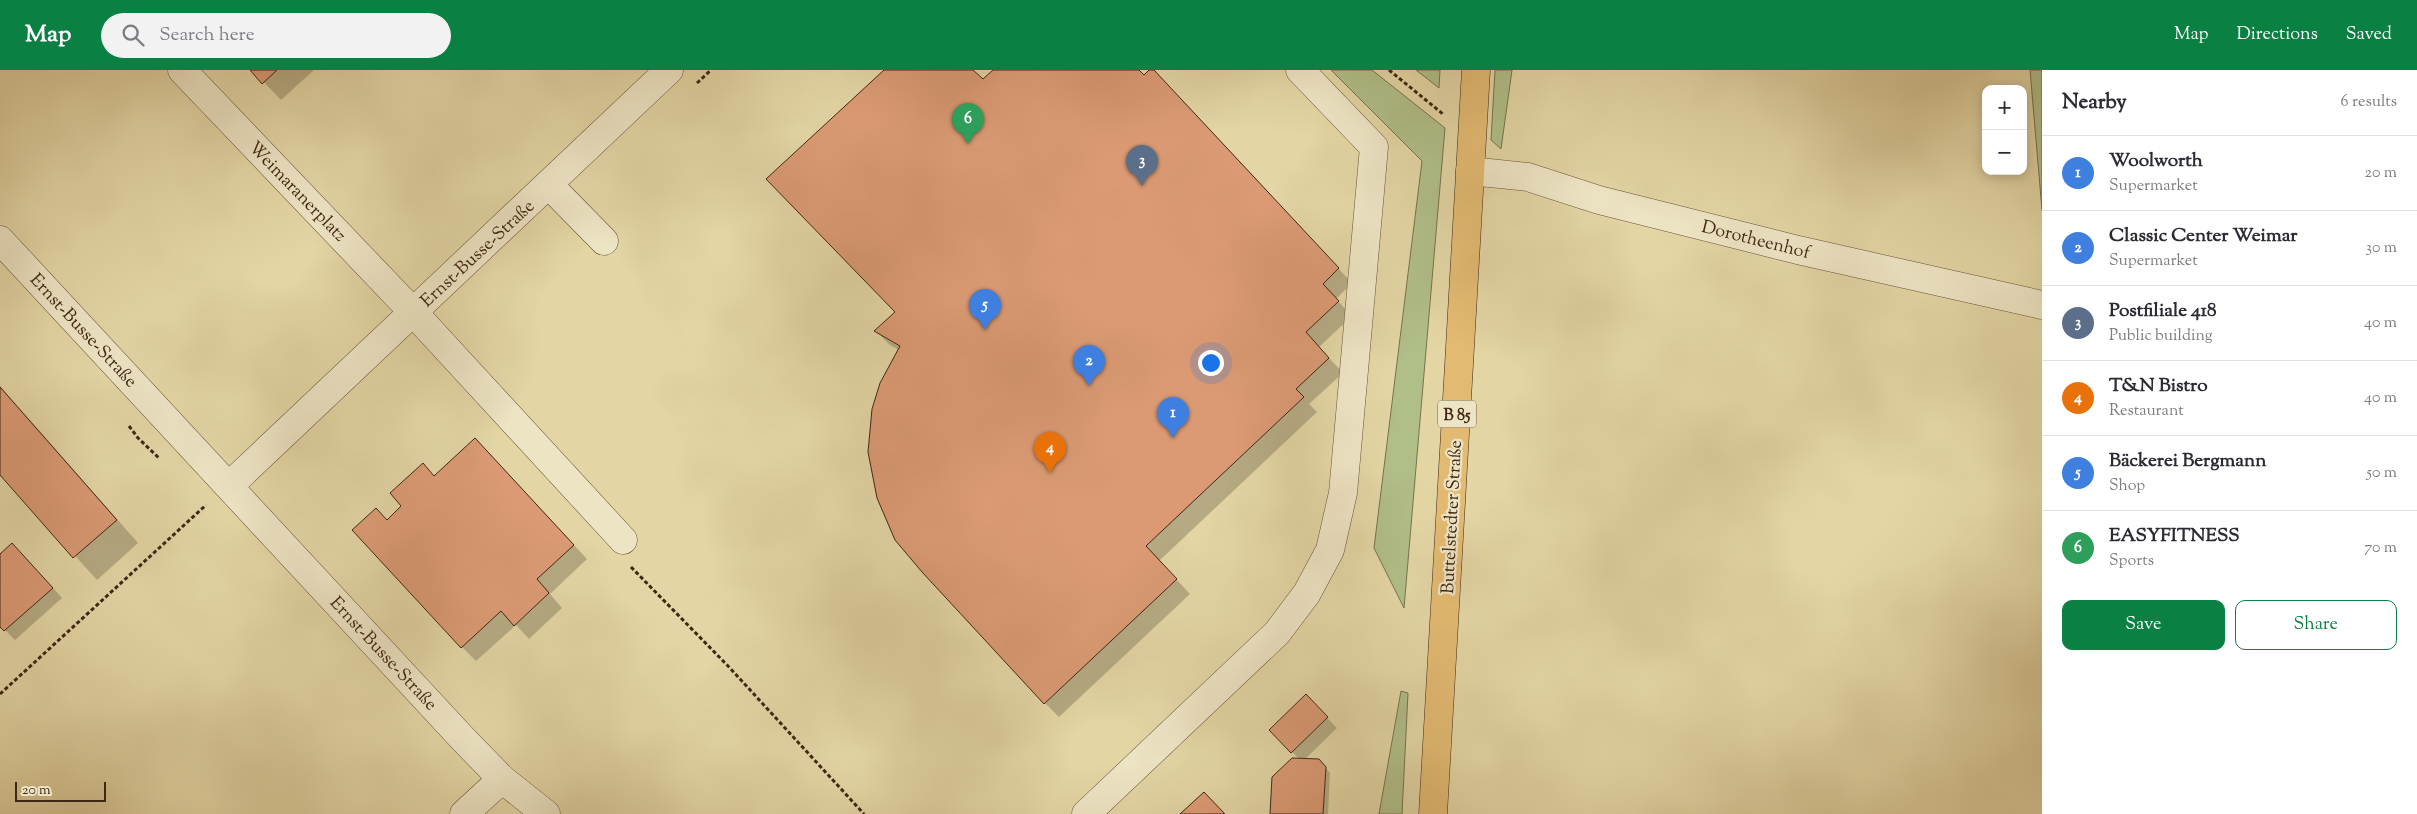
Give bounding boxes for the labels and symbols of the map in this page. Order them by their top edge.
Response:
pin: 6 [952,103,984,144]
street label: Weimaranerplatz [242,136,352,249]
pin: 3 [1126,145,1158,186]
street label: Ernst-Busse-Straße [415,195,541,314]
street label: Dorotheenhof [1699,215,1813,267]
street label: Ernst-Busse-Straße [23,268,142,394]
pin: 5 [969,289,1001,330]
pin: 2 [1073,345,1105,386]
your location [1198,350,1224,376]
pin: 1 [1157,397,1189,438]
road number: B 85 [1438,400,1476,428]
pin: 4 [1034,432,1066,473]
street label: Buttelstedter Straße [1436,440,1470,595]
street label: Ernst-Busse-Straße [323,591,442,717]
scale bar [15,779,106,802]

